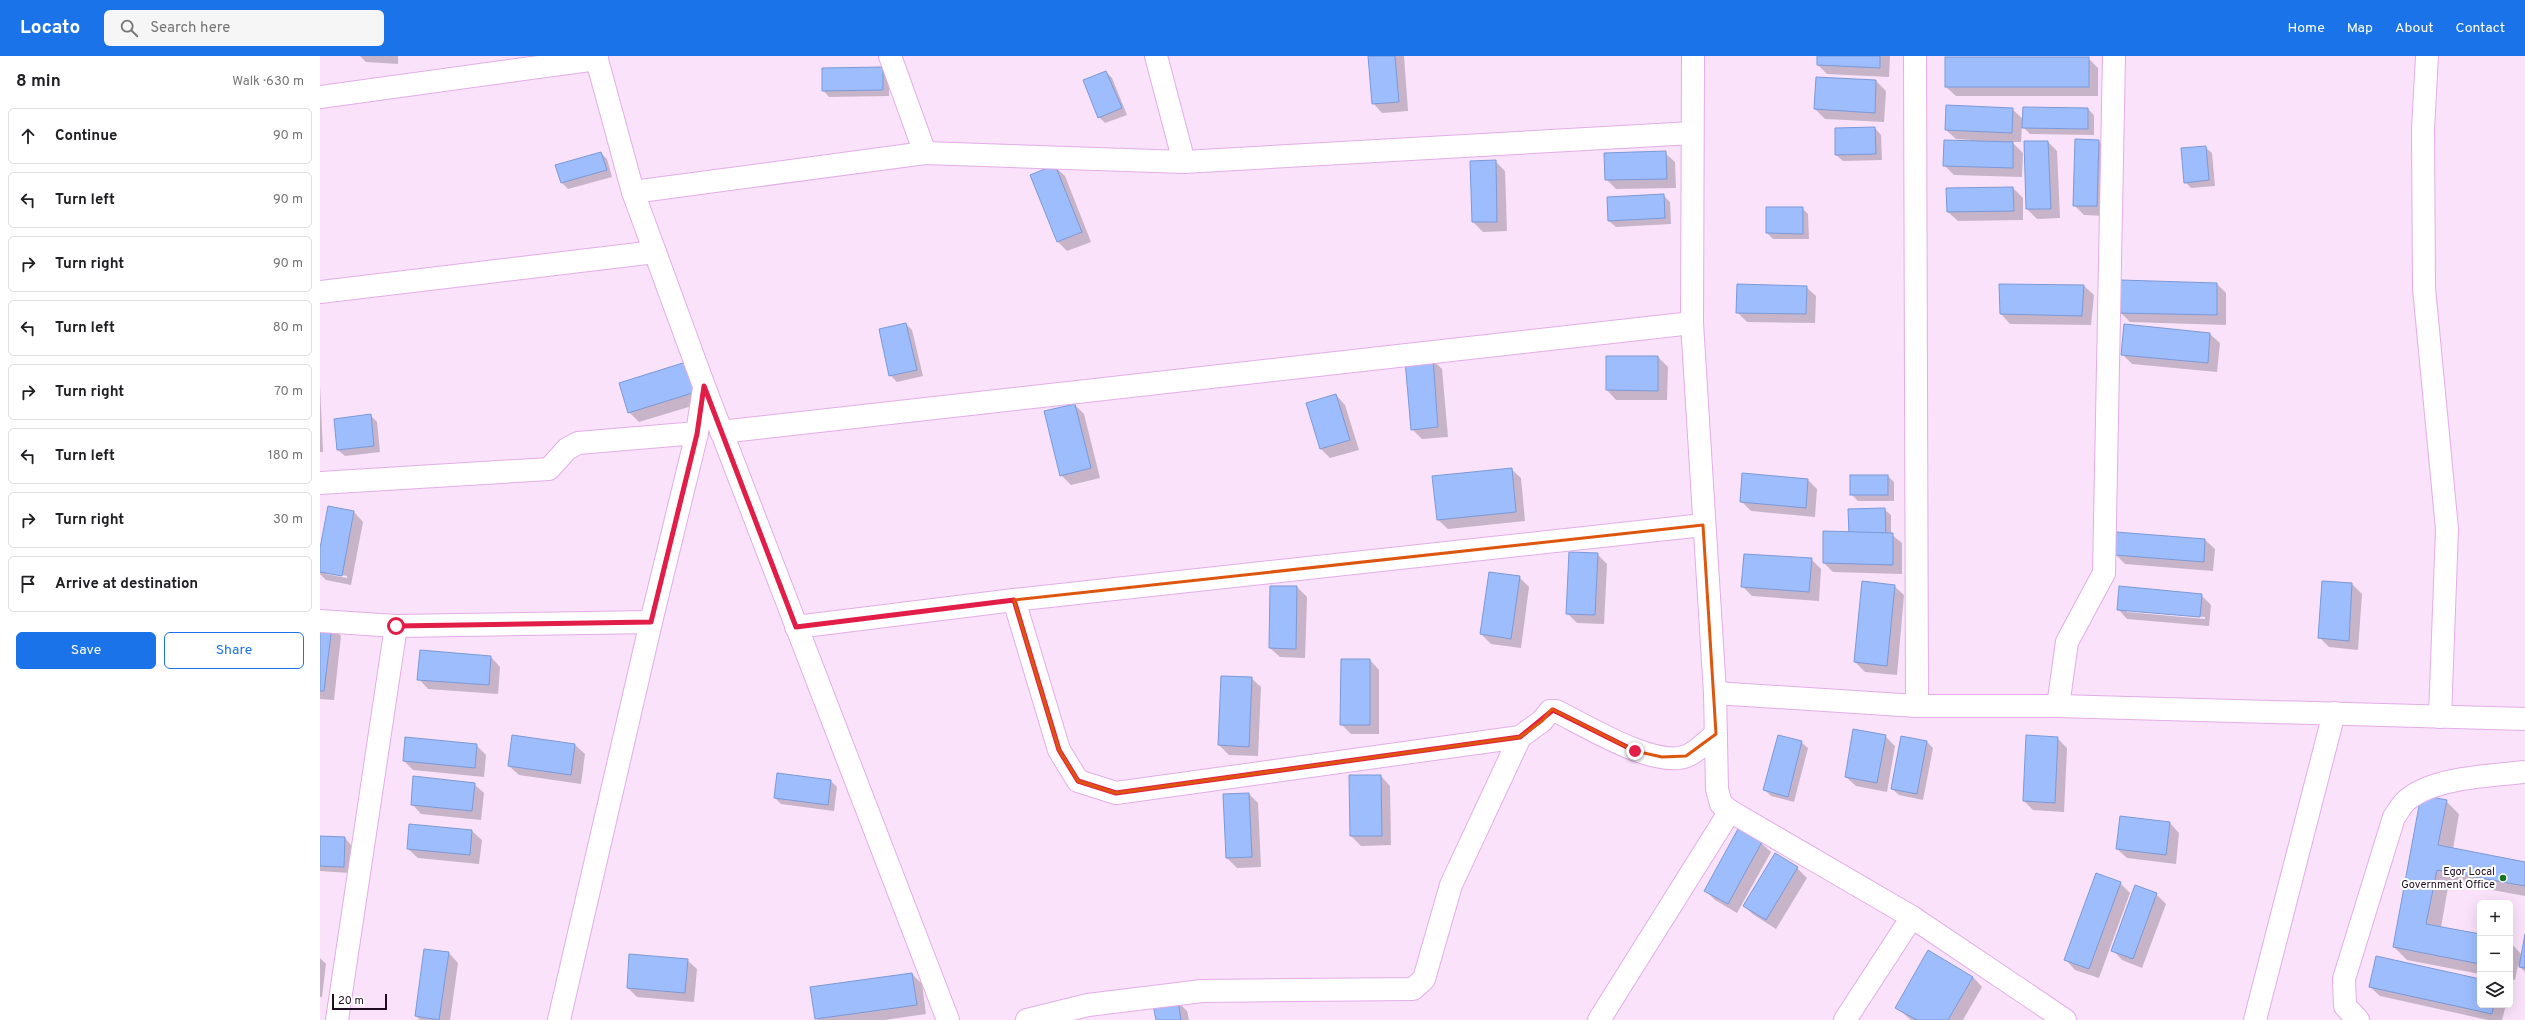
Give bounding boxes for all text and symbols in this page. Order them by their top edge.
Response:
search box [104,10,384,46]
text: Locato [20,16,80,40]
icon: search [118,17,140,39]
text: Search here [150,19,230,38]
text: Home [2288,20,2325,37]
text: Map [2347,20,2373,37]
text: About [2395,20,2434,37]
text: Contact [2456,20,2505,37]
text: 8 min [16,71,61,93]
text: Walk · 630 m [232,74,304,90]
icon: ahead [17,125,39,147]
text: Continue [55,127,117,146]
text: 90 m [273,128,303,144]
icon: left [17,189,39,211]
text: Turn left [55,191,115,210]
text: 90 m [273,192,303,208]
icon: right [17,253,39,275]
text: Turn right [55,255,124,274]
text: 90 m [273,256,303,272]
icon: left [17,317,39,339]
text: Turn left [55,319,115,338]
text: 80 m [273,320,303,336]
icon: right [17,381,39,403]
text: Turn right [55,383,124,402]
text: 70 m [274,384,303,400]
icon: left [17,445,39,467]
text: Turn left [55,447,115,466]
text: 180 m [268,448,303,464]
icon: right [17,509,39,531]
text: Turn right [55,511,124,530]
text: 30 m [273,512,303,528]
icon: arrive [17,573,39,595]
text: Arrive at destination [55,575,198,594]
route start [387,617,405,635]
button: Save [16,632,156,669]
button: Share [164,632,304,669]
route end [1626,742,1644,760]
place label: Egor Local Government Office [2401,865,2495,892]
marker: Egor Local Government Office [2498,873,2508,883]
map controls [2477,900,2513,1008]
button: + [2477,900,2513,936]
button: − [2477,936,2513,972]
button: layers [2477,972,2513,1008]
scale bar [332,992,387,1011]
text: 20 m [338,994,364,1008]

